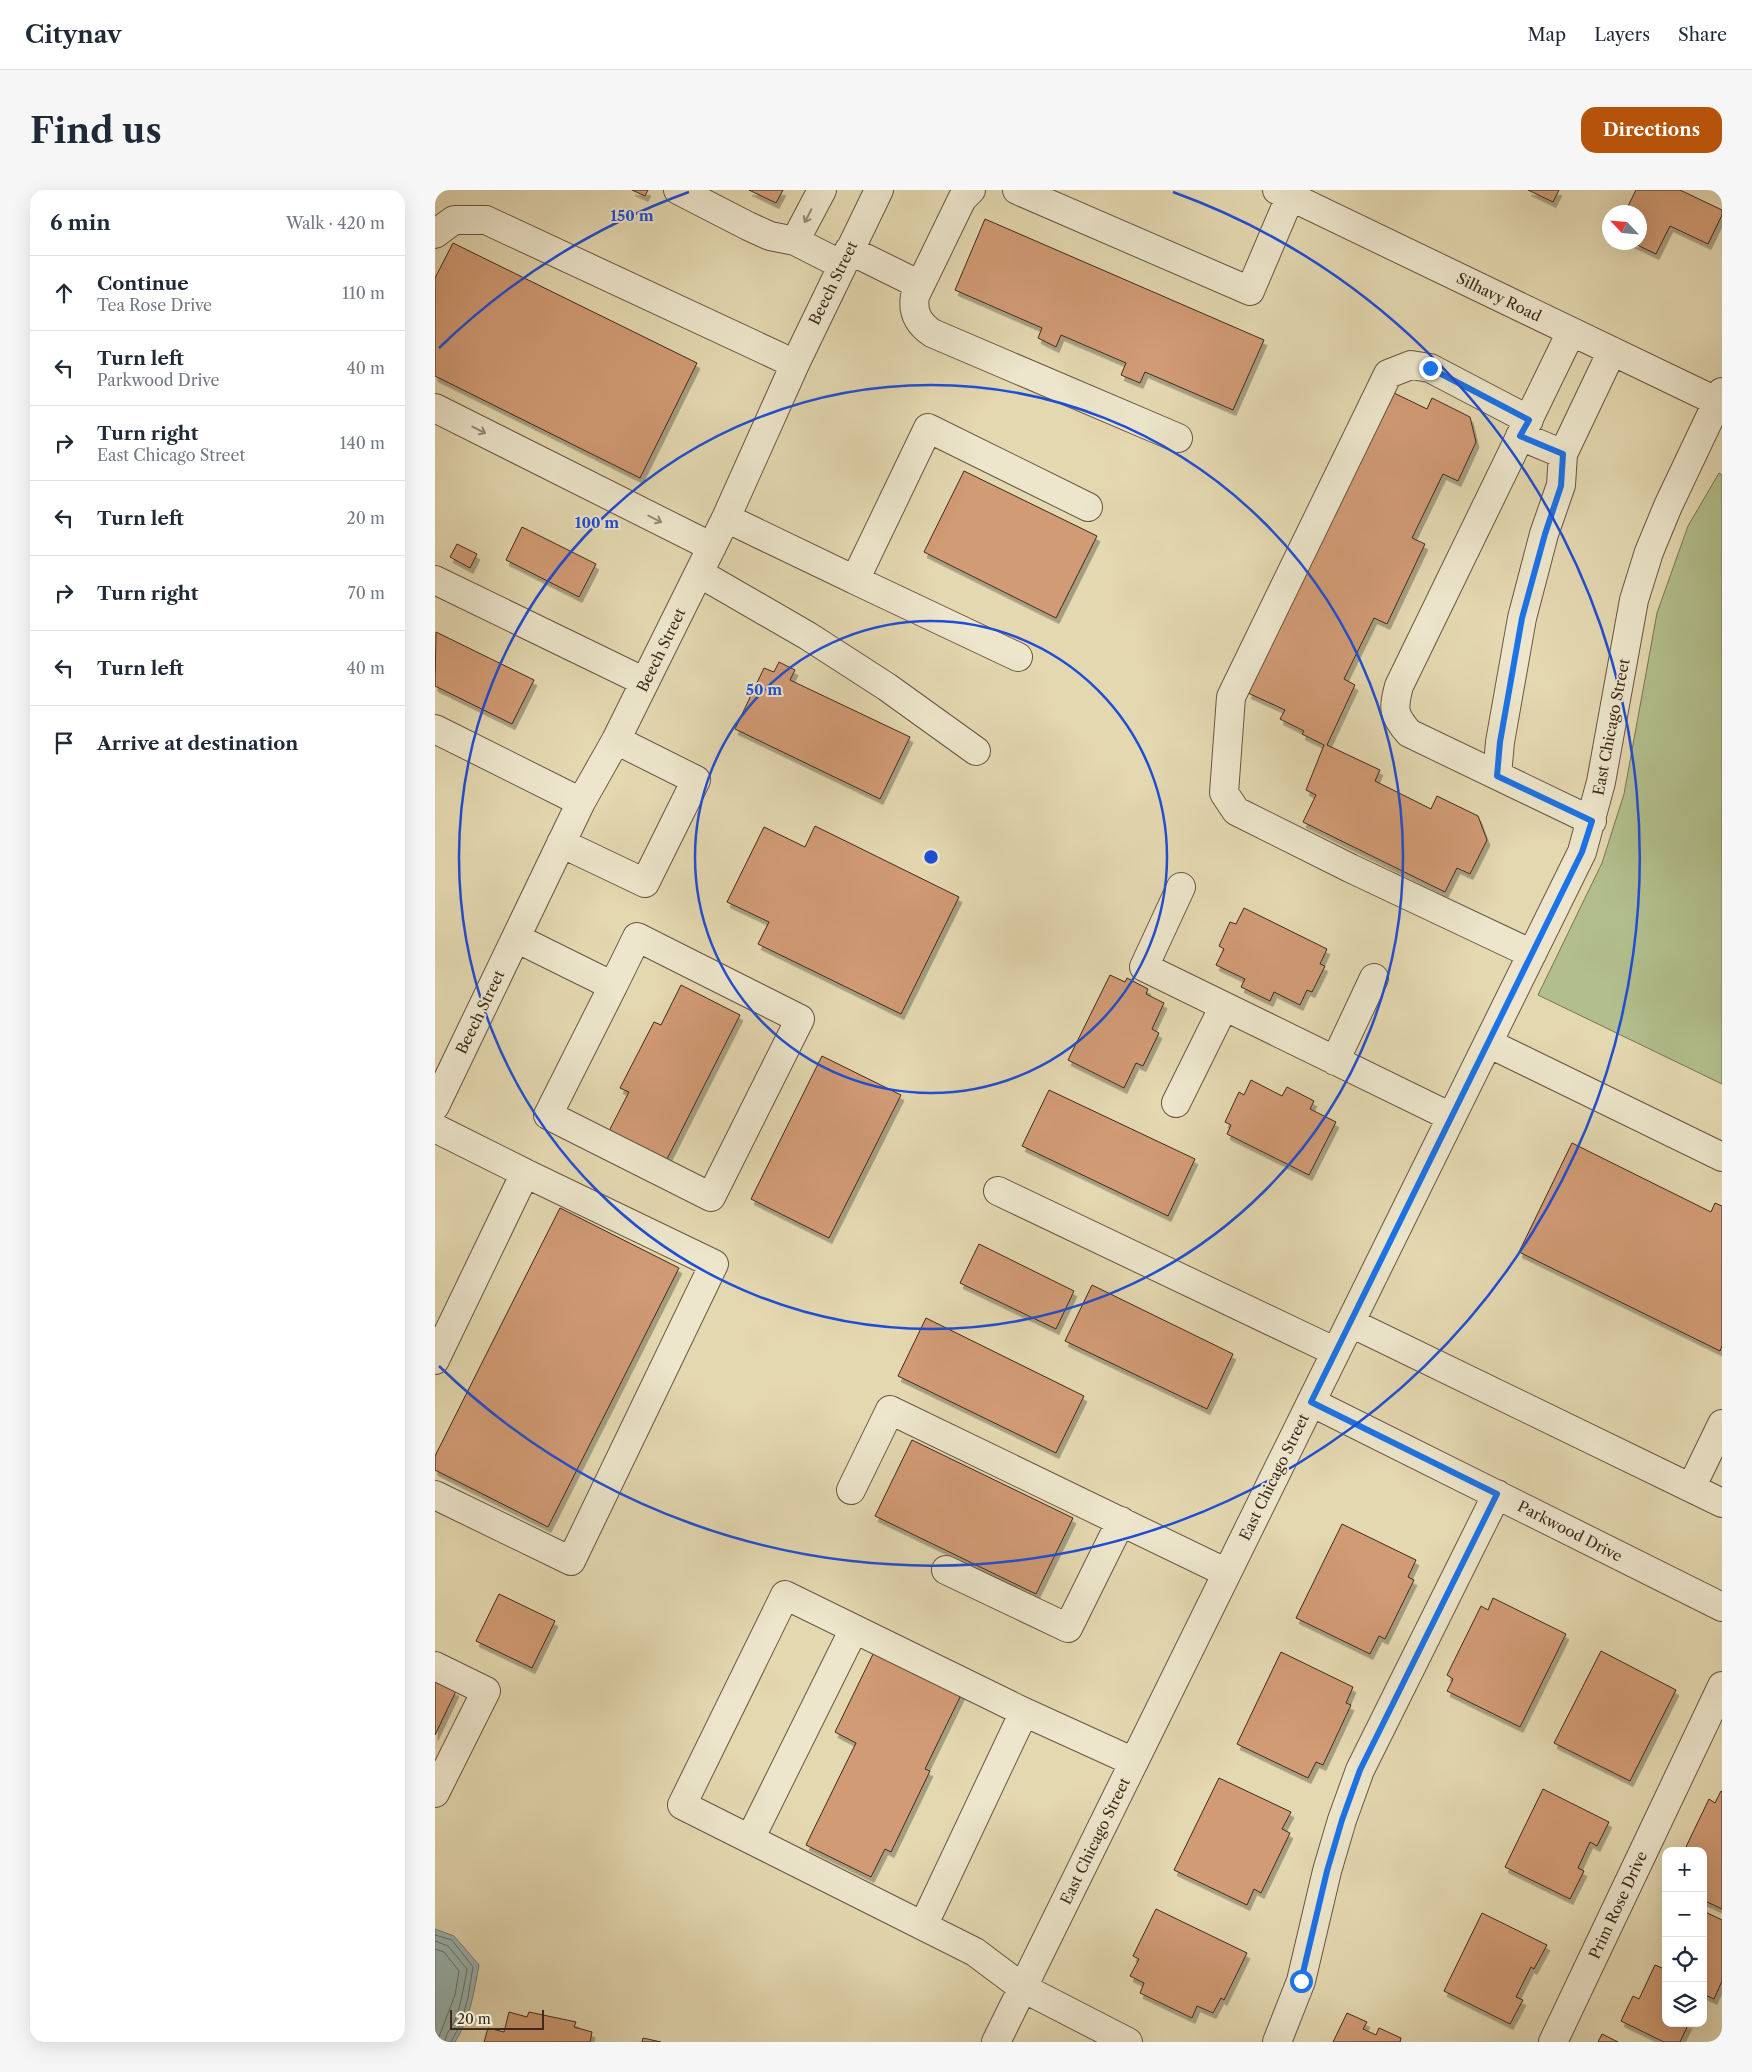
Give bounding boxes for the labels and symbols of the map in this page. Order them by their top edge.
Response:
north arrow [1602,205,1647,250]
text: 150 m [610,206,654,225]
one-way arrow [803,208,813,223]
street label: Beech Street [805,237,862,328]
street label: Silhavy Road [1453,268,1545,326]
route end [1419,357,1442,380]
one-way arrow [471,425,486,435]
text: 100 m [575,513,619,532]
one-way arrow [647,515,662,524]
street label: Beech Street [633,604,690,695]
street label: East Chicago Street [1588,656,1634,797]
text: 50 m [746,680,782,699]
centre of rings [922,848,940,866]
street label: Beech Street [452,966,509,1057]
street label: East Chicago Street [1235,1410,1313,1544]
street label: Parkwood Drive [1515,1496,1625,1566]
street label: East Chicago Street [1056,1774,1134,1908]
street label: Prim Rose Drive [1585,1848,1651,1962]
route start [1290,1970,1313,1993]
scale bar [450,2007,544,2030]

